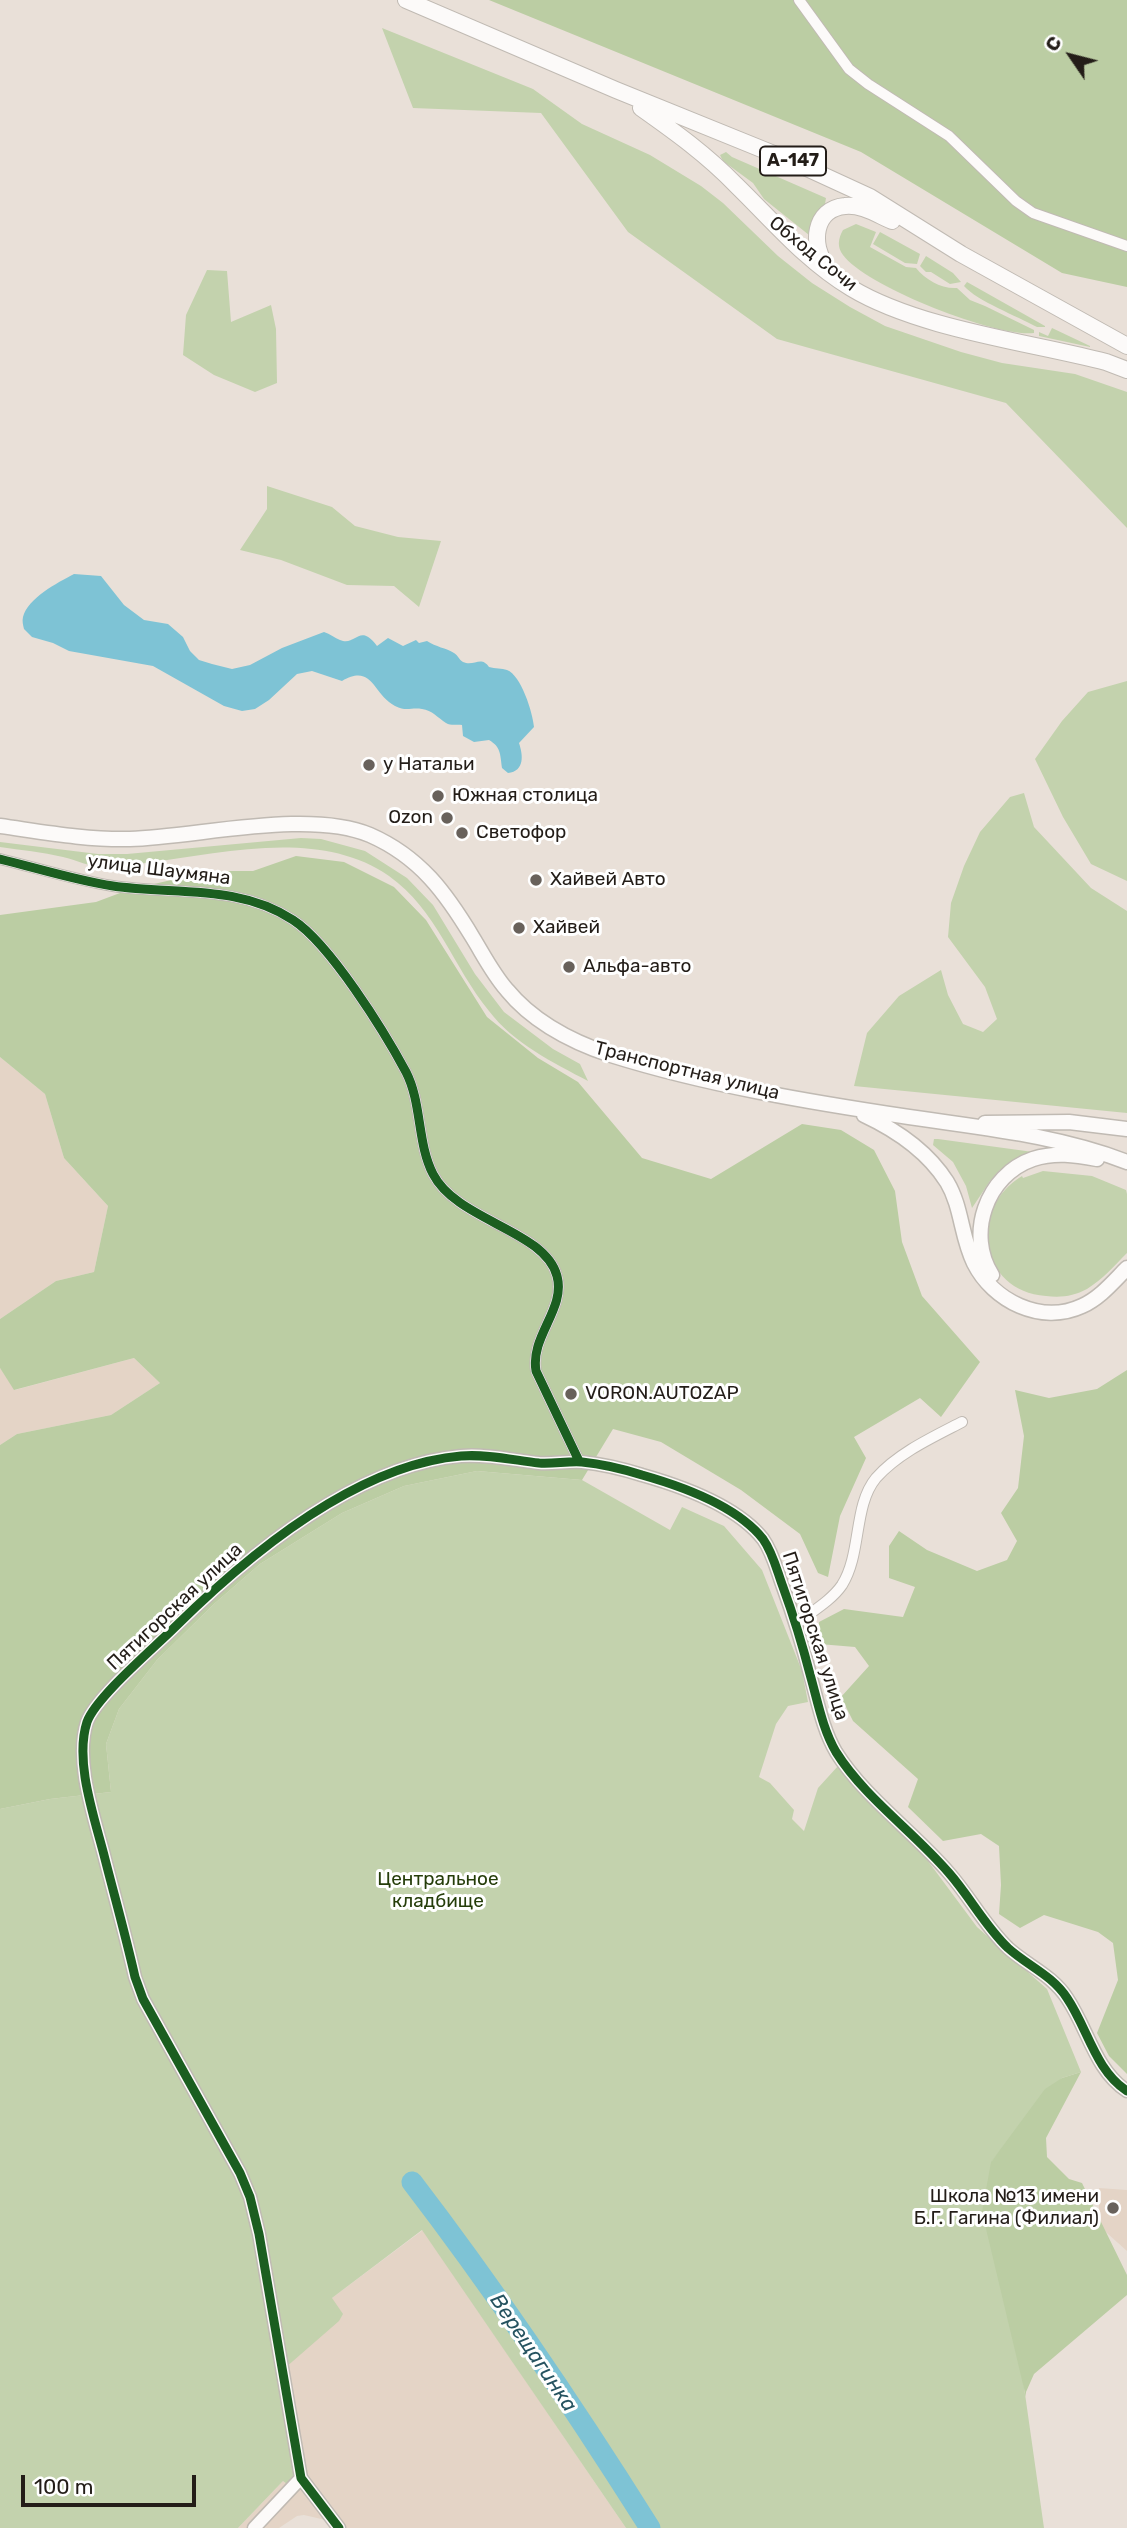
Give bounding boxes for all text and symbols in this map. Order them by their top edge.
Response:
north arrow [1036,21,1106,91]
text: С [1040,32,1067,56]
road number: А-147 [760,146,826,176]
street label: Обход Сочи [764,212,862,296]
place label: у Натальи [383,754,474,776]
marker: у Натальи [361,757,377,773]
place label: Южная столица [452,785,598,807]
marker: Южная столица [430,788,446,804]
place label: Ozon [388,807,433,829]
marker: Ozon [439,810,455,826]
place label: Светофор [476,822,566,844]
marker: Светофор [454,825,470,841]
street label: улица Шаумяна [86,850,232,890]
place label: Хайвей Авто [550,869,666,891]
marker: Хайвей Авто [528,872,544,888]
place label: Хайвей [533,917,600,939]
marker: Хайвей [511,920,527,936]
place label: Альфа-авто [583,956,691,978]
marker: Альфа-авто [561,959,577,975]
street label: Транспортная улица [592,1037,782,1105]
place label: VORON.AUTOZAP [585,1383,739,1405]
marker: VORON.AUTOZAP [563,1386,579,1402]
street label: Пятигорская улица [103,1539,247,1675]
street label: Пятигорская улица [777,1549,853,1723]
park label: Центральное кладбище [377,1869,499,1913]
place label: Школа №13 имени Б.Г. Гагина (Филиал) [914,2186,1099,2230]
marker: Школа №13 имени Б.Г. Гагина (Филиал) [1105,2200,1121,2216]
water label: Верещагинка [484,2289,582,2417]
scale bar [24,2462,200,2506]
text: 100 m [34,2474,93,2499]

